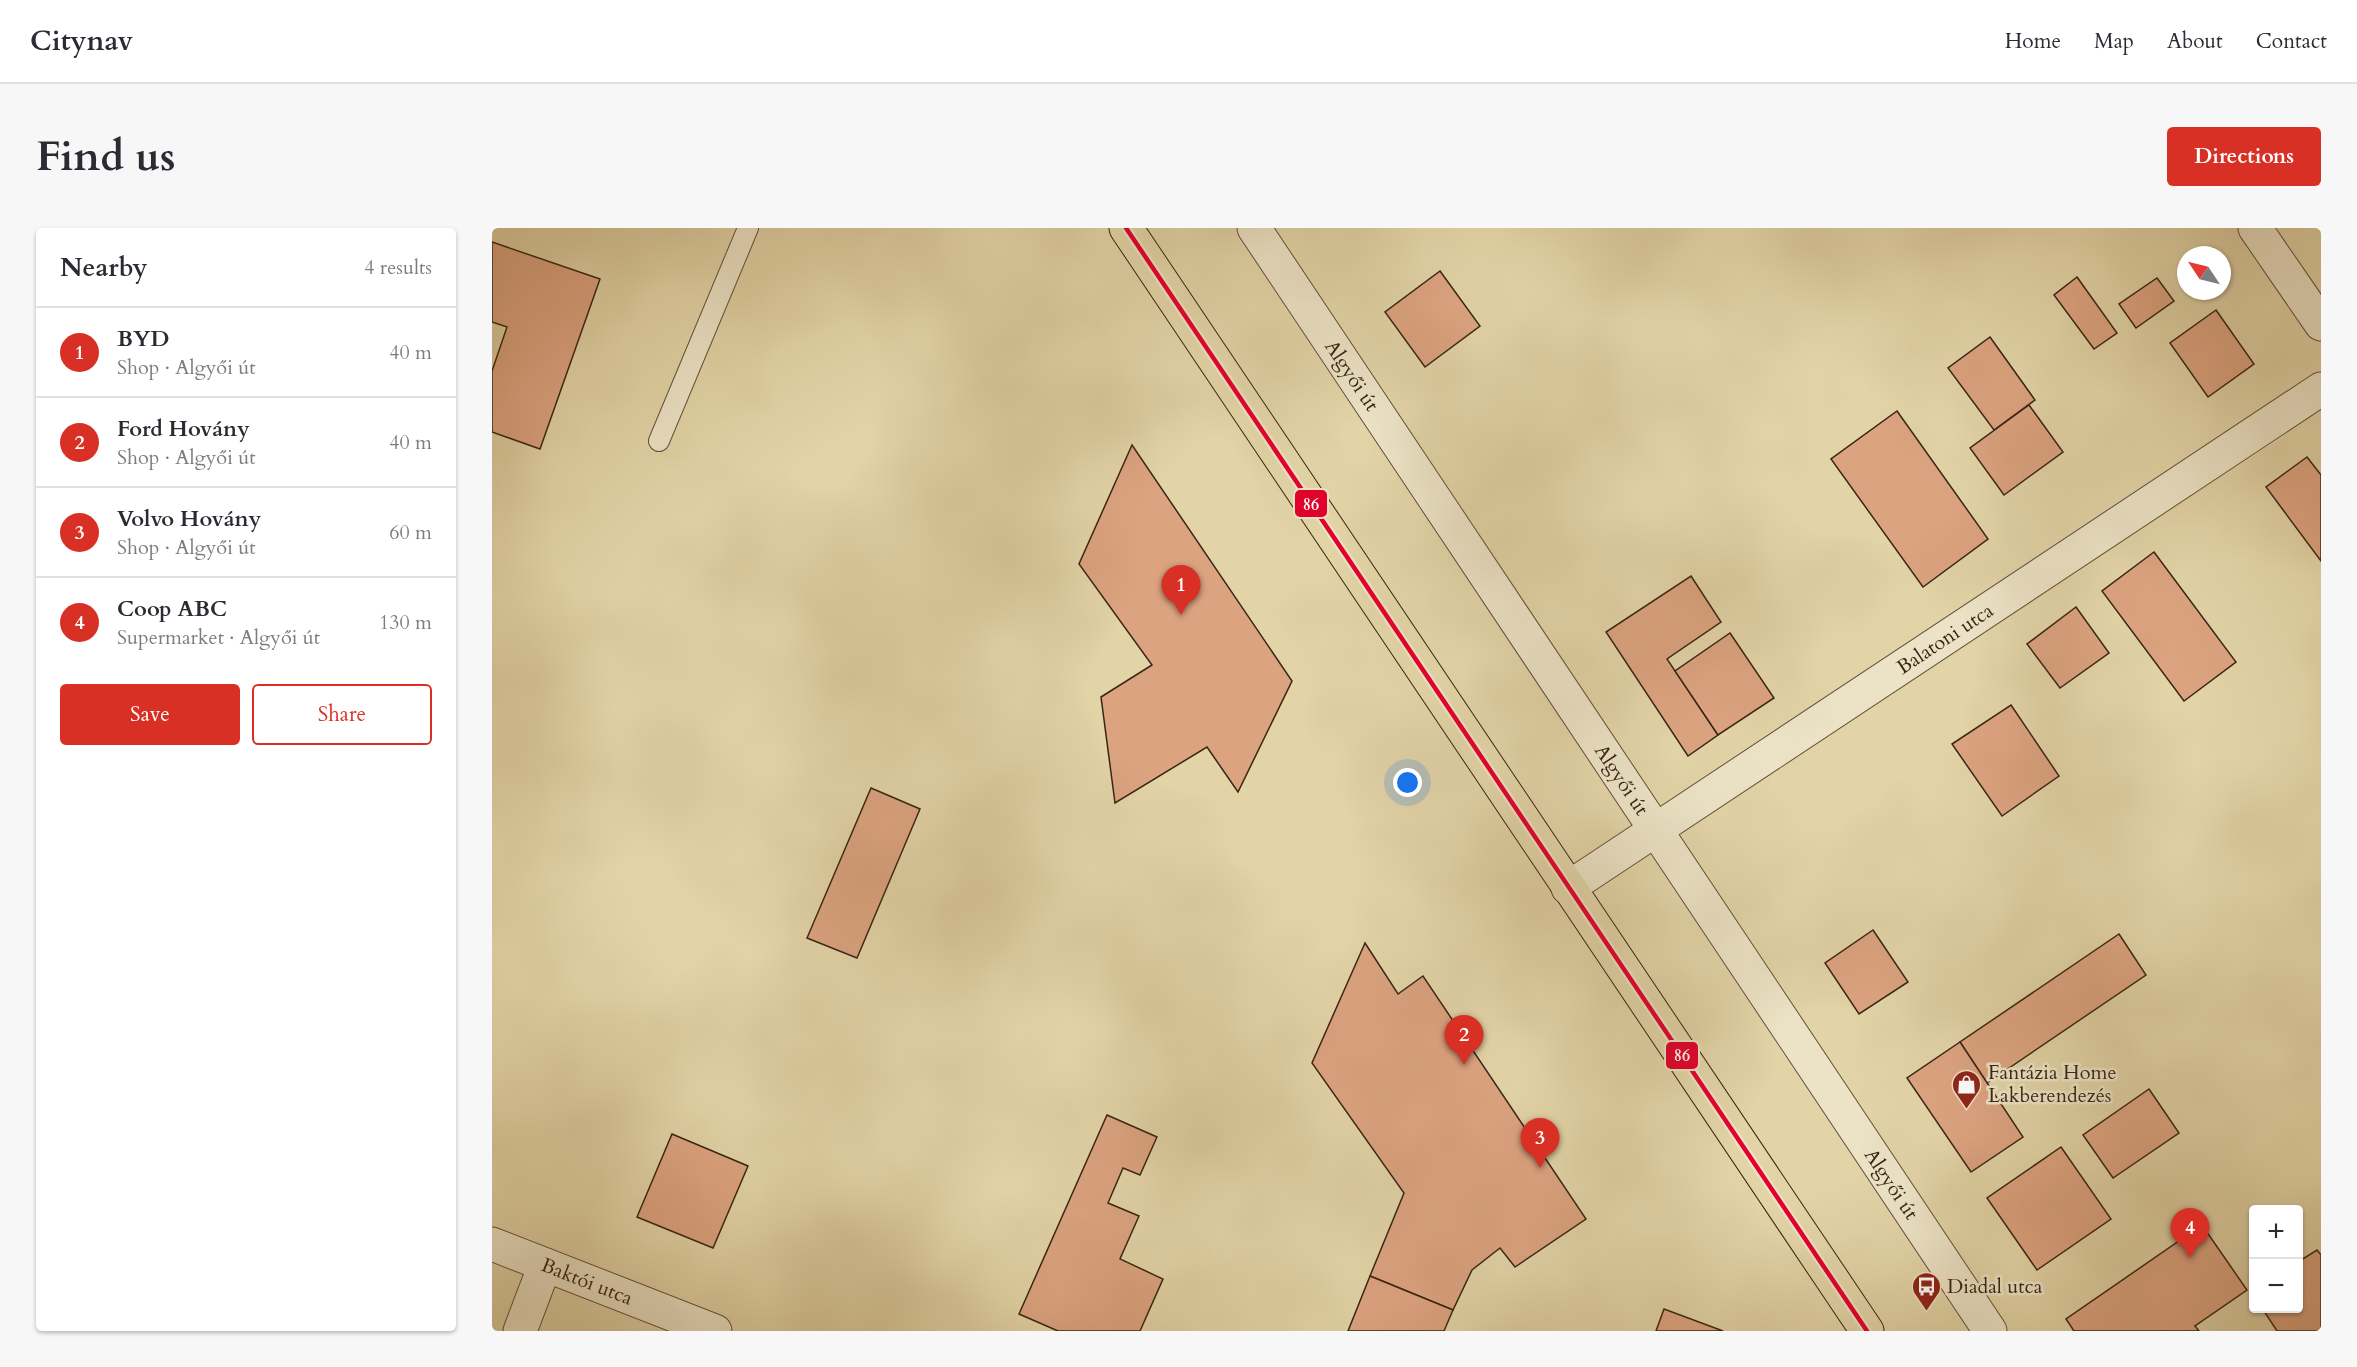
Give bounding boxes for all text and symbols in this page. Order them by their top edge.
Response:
text: Citynav [30,22,133,60]
text: Home [2005,27,2061,56]
text: Map [2094,27,2134,56]
text: About [2167,27,2223,56]
text: Contact [2256,27,2327,56]
button: Directions [2167,127,2321,186]
text: Find us [36,128,176,185]
north arrow [2177,246,2231,300]
text: Nearby [60,250,148,285]
text: 4 results [364,254,432,281]
text: BYD [117,324,169,354]
street label: Algyői út [1318,335,1386,417]
text: 1 [74,339,85,366]
text: 40 m [389,339,432,366]
text: Shop · Algyői út [117,354,255,381]
text: Ford Hovány [117,414,250,444]
text: 2 [74,429,85,456]
text: 40 m [389,429,432,456]
text: Shop · Algyői út [117,444,255,471]
line badge: 86 [1294,489,1328,518]
text: 86 [1303,494,1319,516]
text: Volvo Hovány [117,504,261,534]
text: 3 [74,519,85,546]
text: 60 m [389,519,432,546]
text: Shop · Algyői út [117,534,255,561]
pin: 1 [1162,566,1200,615]
text: Coop ABC [117,594,227,624]
street label: Balatoni utca [1891,597,1999,681]
text: 4 [74,609,85,636]
text: 130 m [379,609,432,636]
text: Supermarket · Algyői út [117,624,320,651]
button: Save [60,684,240,745]
button: Share [252,684,432,745]
street label: Algyői út [1588,739,1655,821]
your location [1393,768,1422,797]
pin: 2 [1444,1016,1484,1065]
line badge: 86 [1665,1041,1699,1070]
text: 86 [1674,1045,1690,1067]
place label: Fantázia Home Lakberendezés [1988,1059,2116,1109]
shop icon: Fantázia Home Lakberendezés [1951,1068,1983,1110]
pin: 3 [1520,1118,1560,1168]
street label: Algyői út [1858,1143,1925,1225]
map controls [2249,1205,2303,1313]
button: + [2249,1205,2303,1259]
pin: 4 [2170,1208,2210,1258]
street label: Baktói utca [537,1251,637,1312]
button: − [2249,1259,2303,1313]
bus stop icon: Diadal utca [1910,1270,1942,1312]
place label: Diadal utca [1947,1273,2043,1300]

